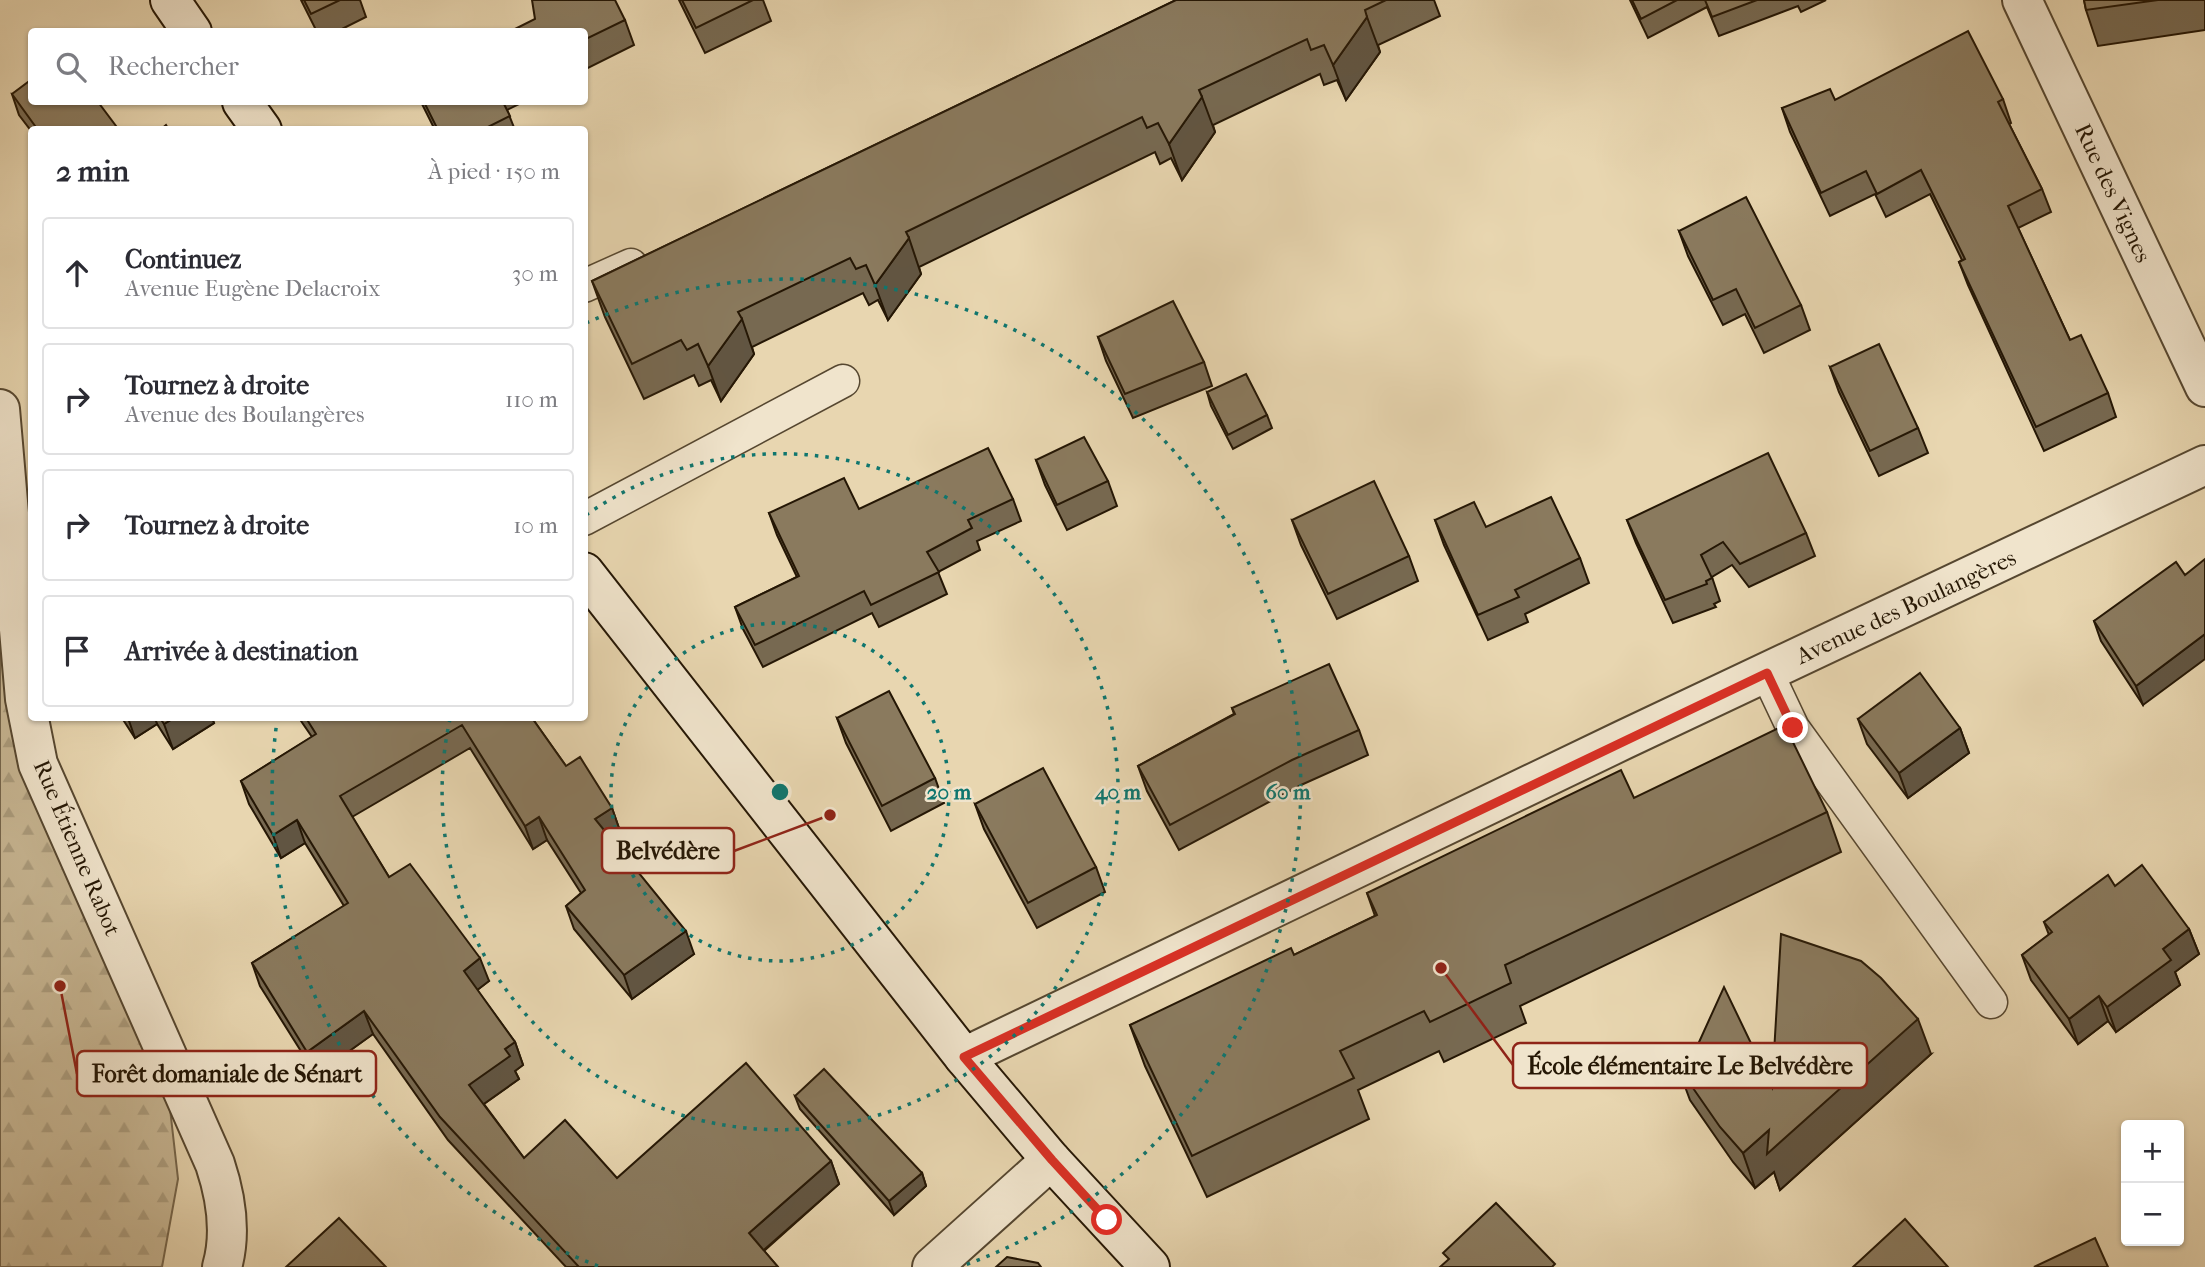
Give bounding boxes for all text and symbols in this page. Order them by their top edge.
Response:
search box [28,28,588,105]
icon: search [52,48,90,86]
text: Rechercher [108,51,239,82]
street label: Rue des Vignes [2069,119,2157,267]
text: 2 min [56,154,129,189]
text: À pied · 150 m [428,158,560,185]
text: Continuez [125,244,241,275]
icon: ahead [58,254,96,292]
text: 30 m [512,260,558,287]
text: Avenue Eugène Delacroix [125,275,380,302]
text: Tournez à droite [125,370,309,401]
icon: right [58,380,96,418]
text: 110 m [505,386,558,413]
text: Avenue des Boulangères [125,401,364,428]
icon: right [58,506,96,544]
text: Tournez à droite [125,510,309,541]
text: 10 m [513,512,558,539]
street label: Avenue des Boulangères [1791,544,2020,670]
icon: arrive [58,632,96,670]
text: Arrivée à destination [125,636,358,667]
route end [1777,712,1808,743]
street label: Rue Étienne Rabot [28,756,126,940]
centre of rings [768,780,792,804]
text: 20 m [927,780,972,804]
text: 40 m [1094,780,1142,805]
text: 60 m [1266,780,1311,804]
callout: Belvédère [602,828,734,873]
text: Belvédère [616,837,720,865]
callout: École élémentaire Le Belvédère [1513,1043,1867,1088]
text: École élémentaire Le Belvédère [1527,1050,1853,1080]
callout: Forêt domaniale de Sénart [77,1051,376,1096]
text: Forêt domaniale de Sénart [91,1060,363,1088]
map controls [2121,1120,2184,1246]
button: + [2121,1120,2184,1183]
button: − [2121,1183,2184,1246]
route start [1091,1204,1122,1235]

